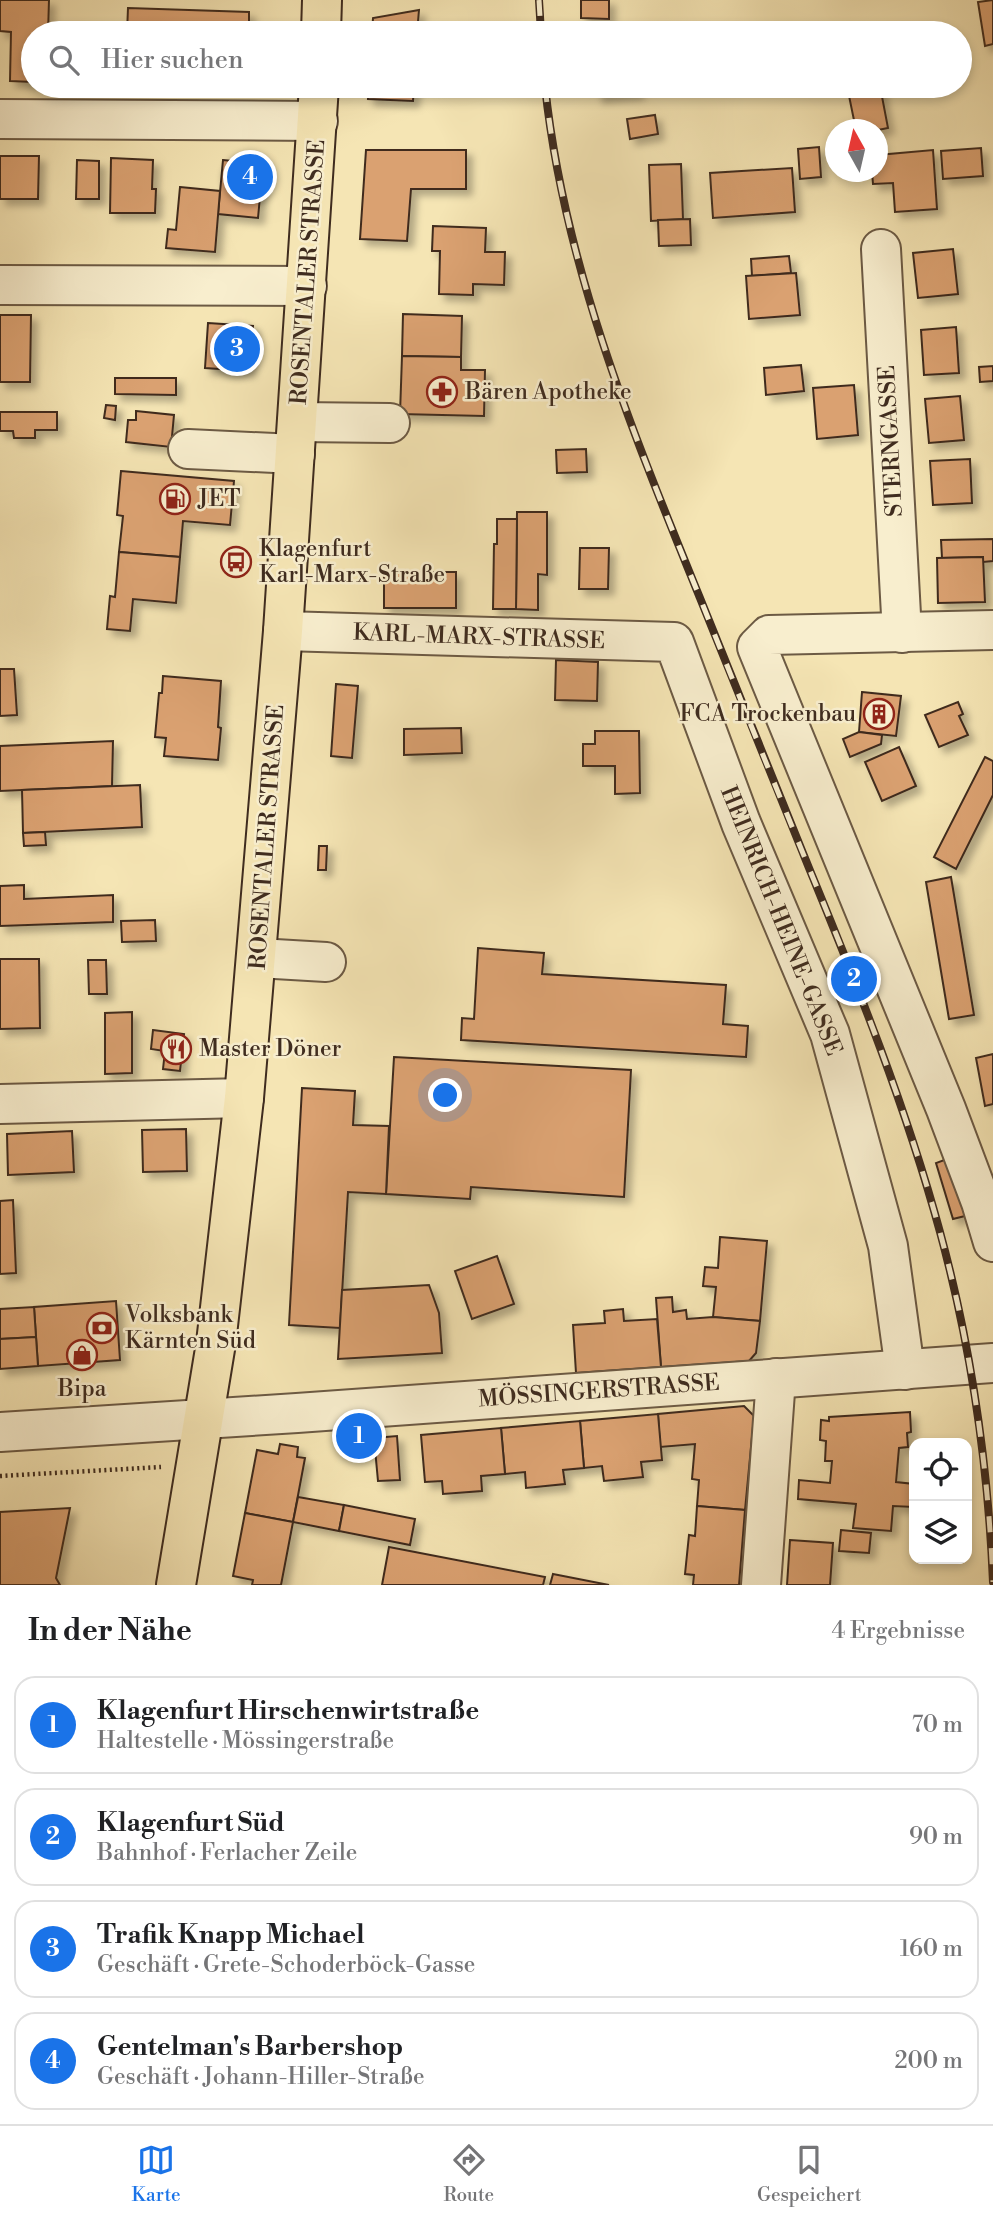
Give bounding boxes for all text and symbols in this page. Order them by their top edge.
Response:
search box [21,21,972,98]
icon: search [45,41,83,79]
text: Hier suchen [101,44,243,76]
north arrow [825,119,888,182]
street label: ROSENTALER STRASSE [285,138,331,406]
pin: 4 [227,151,273,203]
pin: 3 [214,323,260,375]
street label: STERNGASSE [873,364,909,518]
pharmacy icon: Bären Apotheke [425,375,459,409]
place label: Bären Apotheke [464,378,632,406]
fuel station icon: JET [158,482,192,516]
place label: JET [197,485,240,513]
place label: Klagenfurt Karl-Marx-Straße [259,535,445,589]
bus stop icon: Klagenfurt Karl-Marx-Straße [219,545,253,579]
street label: KARL-MARX-STRASSE [352,619,606,655]
building icon: FCA Trockenbau [862,697,896,731]
place label: FCA Trockenbau [679,700,856,728]
street label: ROSENTALER STRASSE [244,703,290,971]
street label: HEINRICH-HEINE-GASSE [714,782,848,1060]
pin: 2 [831,953,877,1005]
restaurant icon: Master Döner [159,1032,193,1066]
place label: Master Döner [199,1035,342,1063]
your location [428,1078,462,1112]
place label: Volksbank Kärnten Süd [124,1301,256,1355]
bank icon: Volksbank Kärnten Süd [85,1311,119,1345]
shop icon: Bipa [65,1338,99,1372]
street label: MÖSSINGERSTRASSE [477,1367,721,1413]
place label: Bipa [57,1375,107,1403]
pin: 1 [336,1410,382,1462]
map controls [909,1438,972,1564]
button: locate [909,1438,972,1501]
button: layers [909,1501,972,1564]
text: In der Nähe [28,1612,192,1650]
text: 4 Ergebnisse [832,1617,965,1645]
text: Klagenfurt Hirschenwirtstraße [97,1695,479,1727]
text: 1 [47,1711,59,1739]
text: 70 m [912,1711,963,1739]
text: Haltestelle · Mössingerstraße [97,1727,394,1755]
text: Klagenfurt Süd [97,1807,285,1839]
text: 2 [46,1823,60,1851]
text: 90 m [909,1823,963,1851]
text: Bahnhof · Ferlacher Zeile [97,1839,357,1867]
text: Trafik Knapp Michael [97,1919,364,1951]
text: 3 [46,1935,60,1963]
text: 160 m [900,1935,963,1963]
text: Geschäft · Grete-Schoderböck-Gasse [97,1951,475,1979]
text: Gentelman's Barbershop [97,2031,403,2063]
text: 4 [45,2047,61,2075]
text: 200 m [895,2047,963,2075]
text: Geschäft · Johann-Hiller-Straße [97,2063,425,2091]
tab: Karte [131,2141,181,2207]
tab: Route [443,2141,494,2207]
tab: Gespeichert [757,2141,862,2207]

